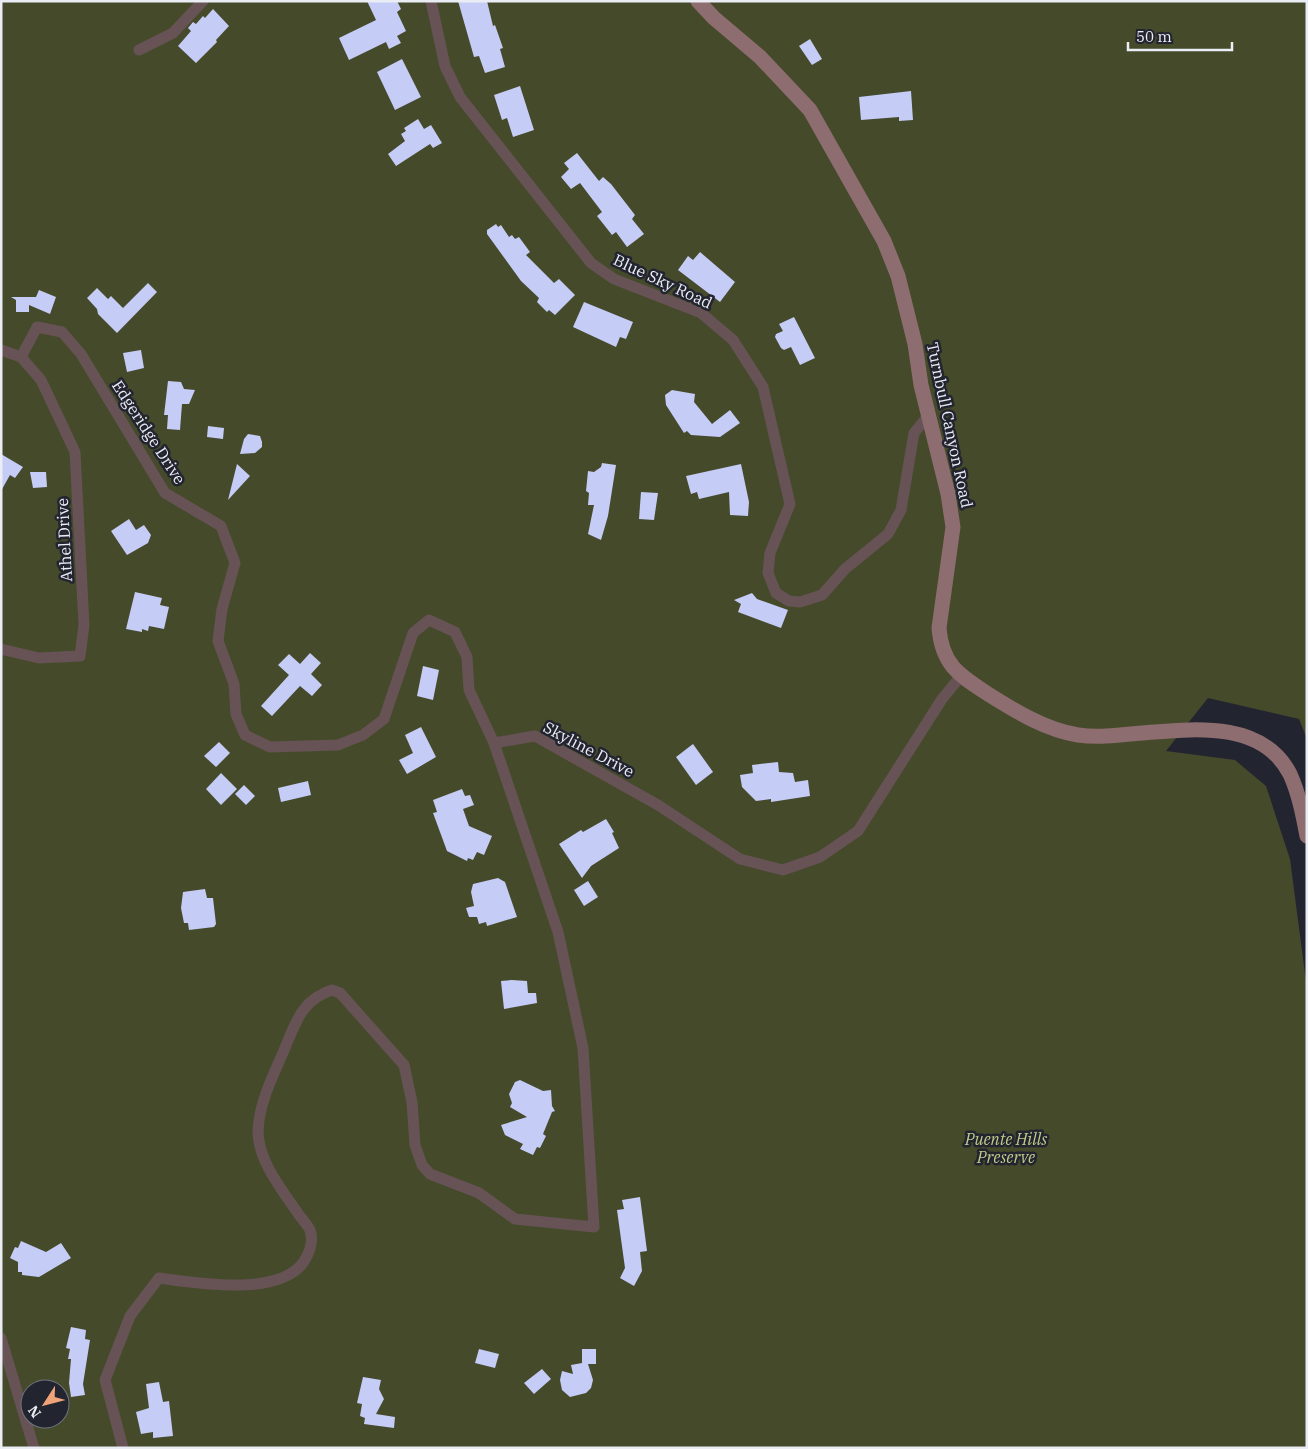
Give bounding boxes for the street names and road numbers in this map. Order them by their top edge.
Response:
street label: Blue Sky Road [610,249,716,313]
street label: Turnbull Canyon Road [923,340,977,510]
street label: Edgeridge Drive [108,376,190,488]
street label: Athel Drive [52,498,76,582]
street label: Skyline Drive [540,717,638,781]

